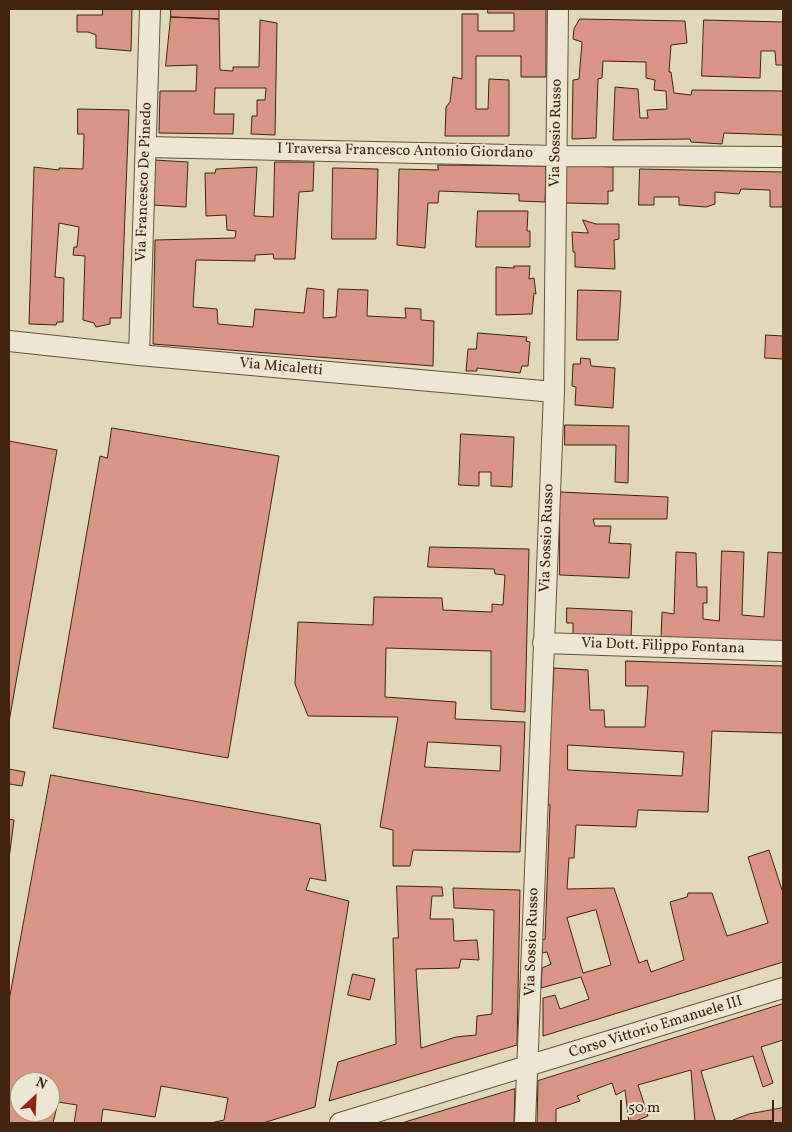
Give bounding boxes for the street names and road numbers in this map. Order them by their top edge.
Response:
street label: Via Sossio Russo [547,79,567,187]
street label: Via Francesco De Pinedo [133,102,157,262]
street label: I Traversa Francesco Antonio Giordano [277,141,533,163]
street label: Via Micaletti [239,355,323,381]
street label: Via Sossio Russo [537,483,559,593]
street label: Via Dott. Filippo Fontana [581,635,745,659]
street label: Via Sossio Russo [522,887,544,997]
street label: Corso Vittorio Emanuele III [567,993,745,1063]

